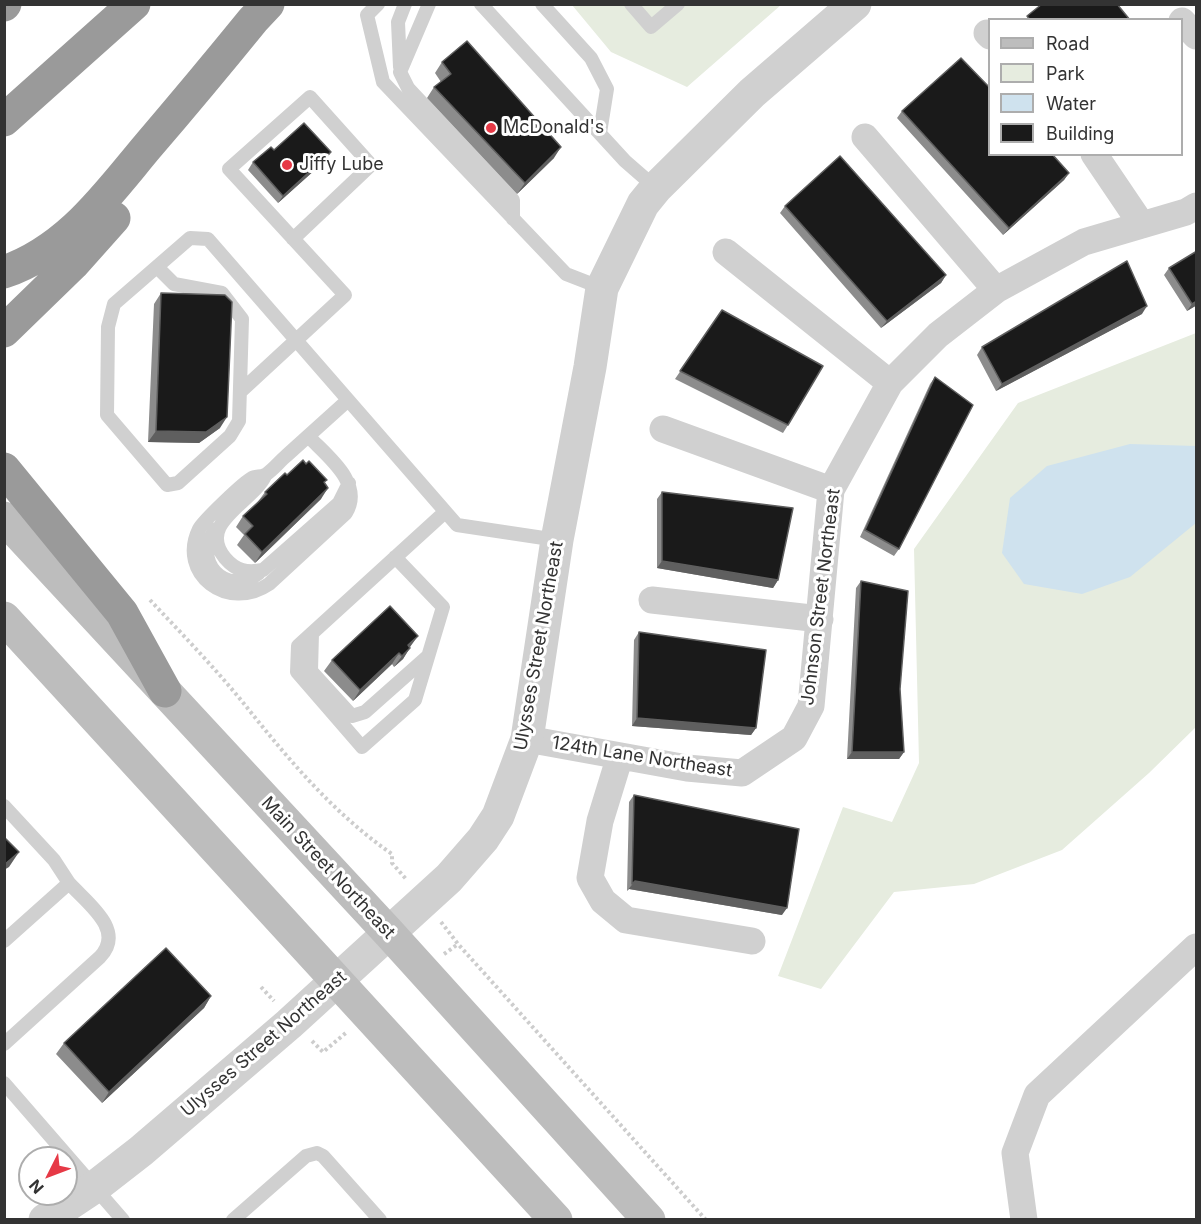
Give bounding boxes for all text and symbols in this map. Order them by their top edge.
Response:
legend [988,18,1183,156]
text: Road [1046,33,1089,54]
text: Park [1046,63,1085,84]
text: Water [1046,93,1096,114]
place label: McDonald's [503,117,604,139]
marker: McDonald's [484,121,498,135]
text: Building [1046,123,1114,144]
place label: Jiffy Lube [299,154,384,176]
marker: Jiffy Lube [280,158,294,172]
street label: Johnson Street Northeast [797,487,845,707]
street label: Ulysses Street Northeast [510,540,568,752]
street label: 124th Lane Northeast [551,732,733,782]
street label: Main Street Northeast [257,792,399,944]
street label: Ulysses Street Northeast [177,966,351,1122]
north arrow [18,1146,78,1206]
text: N [25,1175,48,1198]

